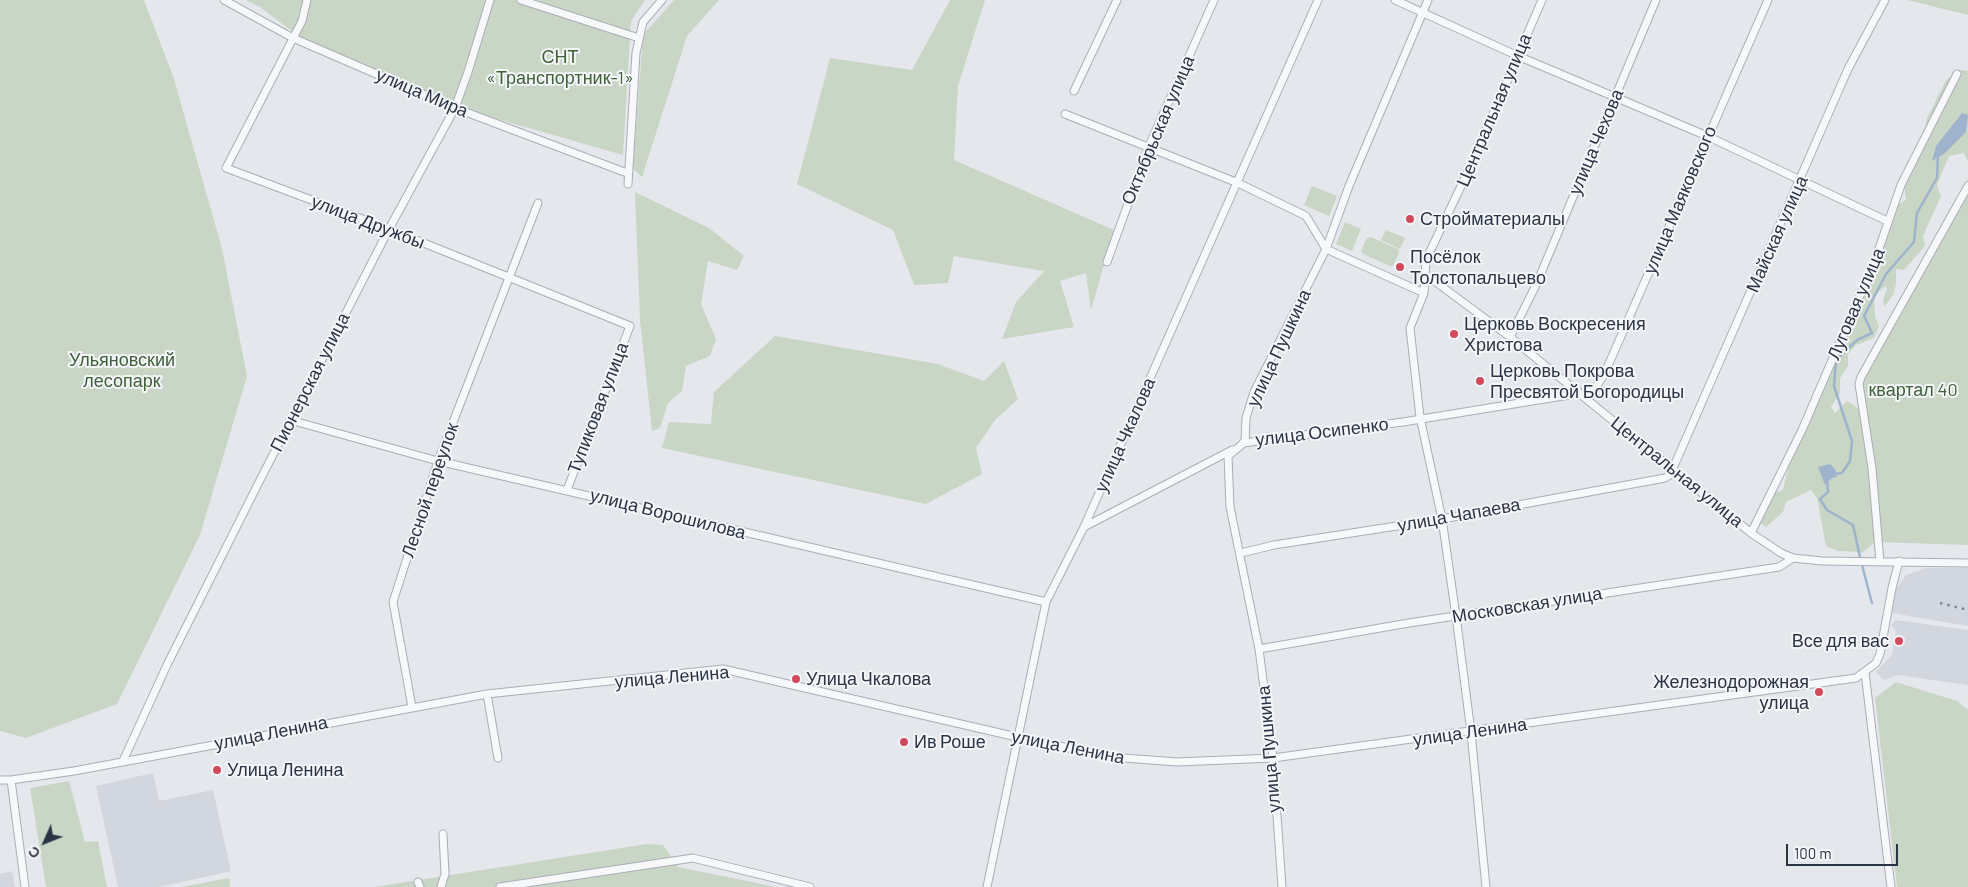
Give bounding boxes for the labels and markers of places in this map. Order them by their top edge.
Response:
place label: Стройматериалы [1420,208,1565,230]
marker: Стройматериалы [1404,213,1416,225]
place label: Посёлок Толстопальцево [1410,246,1546,288]
marker: Посёлок Толстопальцево [1394,261,1406,273]
place label: Церковь Воскресения Христова [1464,313,1646,356]
marker: Церковь Воскресения Христова [1448,328,1460,340]
place label: Церковь Покрова Пресвятой Богородицы [1490,360,1684,402]
marker: Церковь Покрова Пресвятой Богородицы [1474,375,1486,387]
place label: Все для вас [1792,630,1889,652]
marker: Все для вас [1893,635,1905,647]
place label: Улица Чкалова [806,668,931,690]
place label: Железнодорожная улица [1653,671,1809,714]
marker: Улица Чкалова [790,673,802,685]
marker: Железнодорожная улица [1813,686,1825,698]
place label: Ив Роше [914,731,986,753]
marker: Ив Роше [898,736,910,748]
place label: Улица Ленина [227,759,343,781]
marker: Улица Ленина [211,764,223,776]

